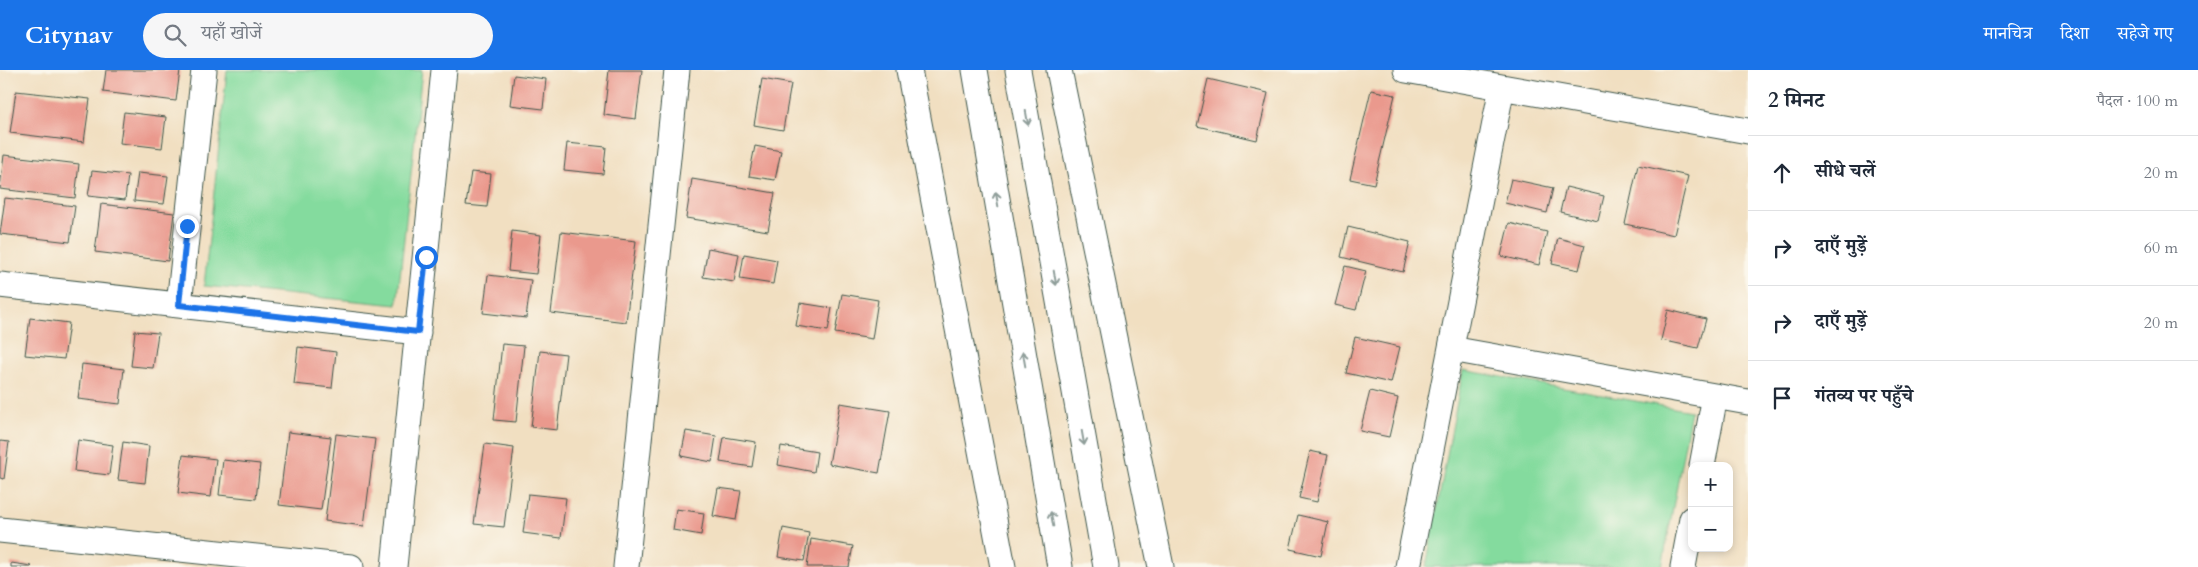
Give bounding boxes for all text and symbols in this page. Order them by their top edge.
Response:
search box [143,13,493,58]
text: Citynav [25,19,113,52]
text: यहाँ खोजें [201,20,262,46]
icon: search [161,21,189,49]
text: मानचित्र [1984,21,2032,46]
text: दिशा [2060,21,2089,46]
text: सहेजे गए [2117,21,2173,46]
text: 2 मिनट [1768,86,1824,115]
text: पैदल · 100 m [2097,90,2178,112]
one-way arrow [1022,110,1032,126]
text: सीधे चलें [1815,158,1875,184]
icon: ahead [1768,159,1796,187]
text: 20 m [2144,162,2178,184]
one-way arrow [992,191,1002,207]
route end [176,215,199,238]
text: दाएँ मुड़ें [1815,233,1867,259]
icon: right [1768,234,1796,262]
text: 60 m [2144,237,2178,259]
route start [415,246,438,269]
one-way arrow [1050,270,1060,286]
text: दाएँ मुड़ें [1815,308,1867,334]
icon: right [1768,309,1796,337]
text: 20 m [2144,312,2178,334]
one-way arrow [1019,351,1029,367]
text: गंतव्य पर पहुँचे [1815,383,1913,409]
icon: arrive [1768,384,1796,412]
one-way arrow [1079,430,1089,446]
map controls [1688,462,1733,552]
button: + [1688,462,1733,507]
button: − [1688,507,1733,552]
one-way arrow [1046,511,1056,527]

